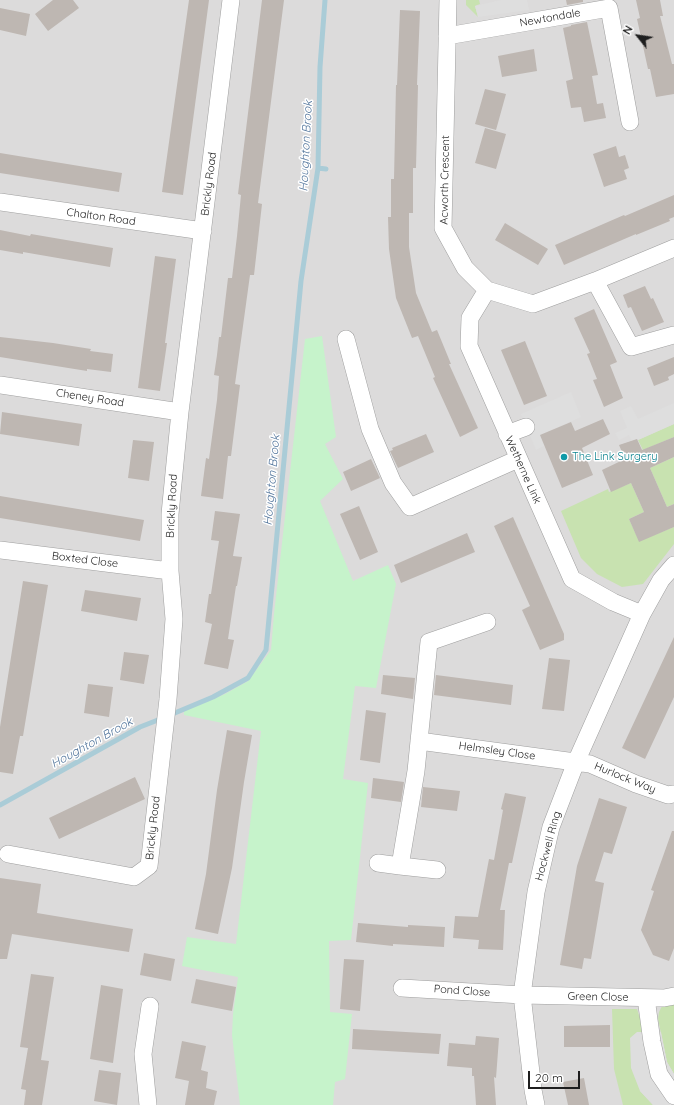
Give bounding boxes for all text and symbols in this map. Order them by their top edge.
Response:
street label: Newtondale [518,6,582,30]
north arrow [618,16,658,56]
text: N [620,23,636,37]
water label: Houghton Brook [296,100,316,192]
street label: Acworth Crescent [438,135,452,225]
street label: Brickly Road [199,151,219,217]
street label: Chalton Road [66,206,136,228]
street label: Cheney Road [55,386,125,410]
water label: Houghton Brook [261,434,283,526]
street label: Wetherne Link [502,434,544,506]
place label: The Link Surgery [572,450,657,464]
marker: The Link Surgery [559,452,569,462]
street label: Brickly Road [164,474,180,538]
street label: Boxted Close [51,549,119,571]
water label: Houghton Brook [49,715,135,771]
street label: Helmsley Close [458,739,536,763]
street label: Hurlock Way [592,760,658,796]
street label: Brickly Road [143,795,163,861]
street label: Hockwell Ring [532,810,564,882]
street label: Pond Close [433,982,491,1000]
street label: Green Close [567,990,629,1004]
scale bar [530,1063,582,1089]
text: 20 m [535,1070,563,1085]

